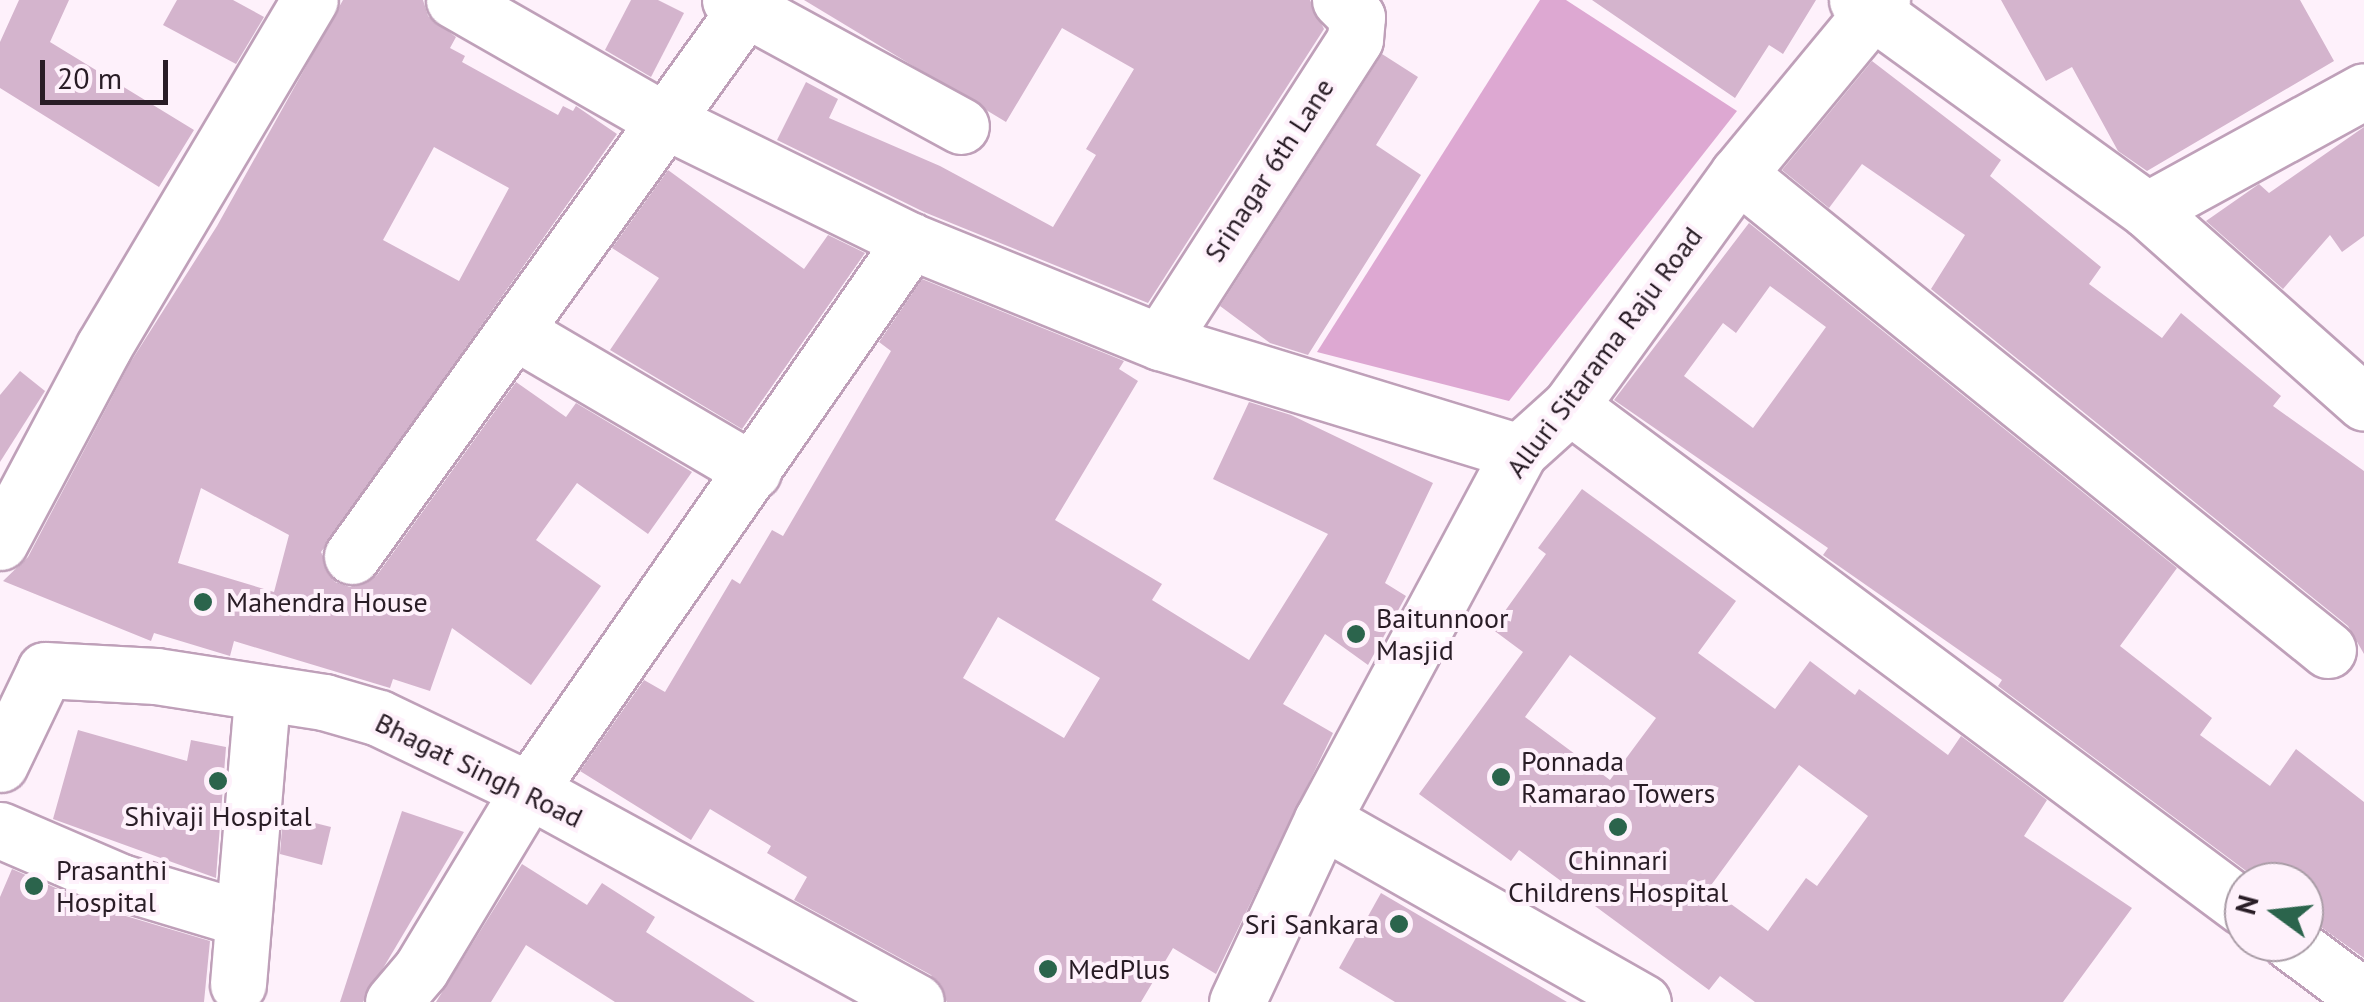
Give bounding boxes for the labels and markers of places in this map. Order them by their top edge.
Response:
place label: Mahendra House [226,585,428,619]
marker: Mahendra House [190,589,216,615]
place label: Baitunnoor Masjid [1376,601,1508,667]
marker: Baitunnoor Masjid [1345,623,1367,645]
place label: Ponnada Ramarao Towers [1521,744,1716,810]
marker: Ponnada Ramarao Towers [1490,766,1512,788]
marker: Shivaji Hospital [205,768,231,794]
place label: Shivaji Hospital [124,799,312,833]
marker: Chinnari Childrens Hospital [1607,816,1629,838]
place label: Chinnari Childrens Hospital [1508,843,1728,909]
place label: Prasanthi Hospital [56,853,167,919]
marker: Prasanthi Hospital [21,873,47,899]
place label: Sri Sankara [1245,907,1379,941]
marker: Sri Sankara [1388,913,1410,935]
place label: MedPlus [1068,952,1170,986]
marker: MedPlus [1037,958,1059,980]

